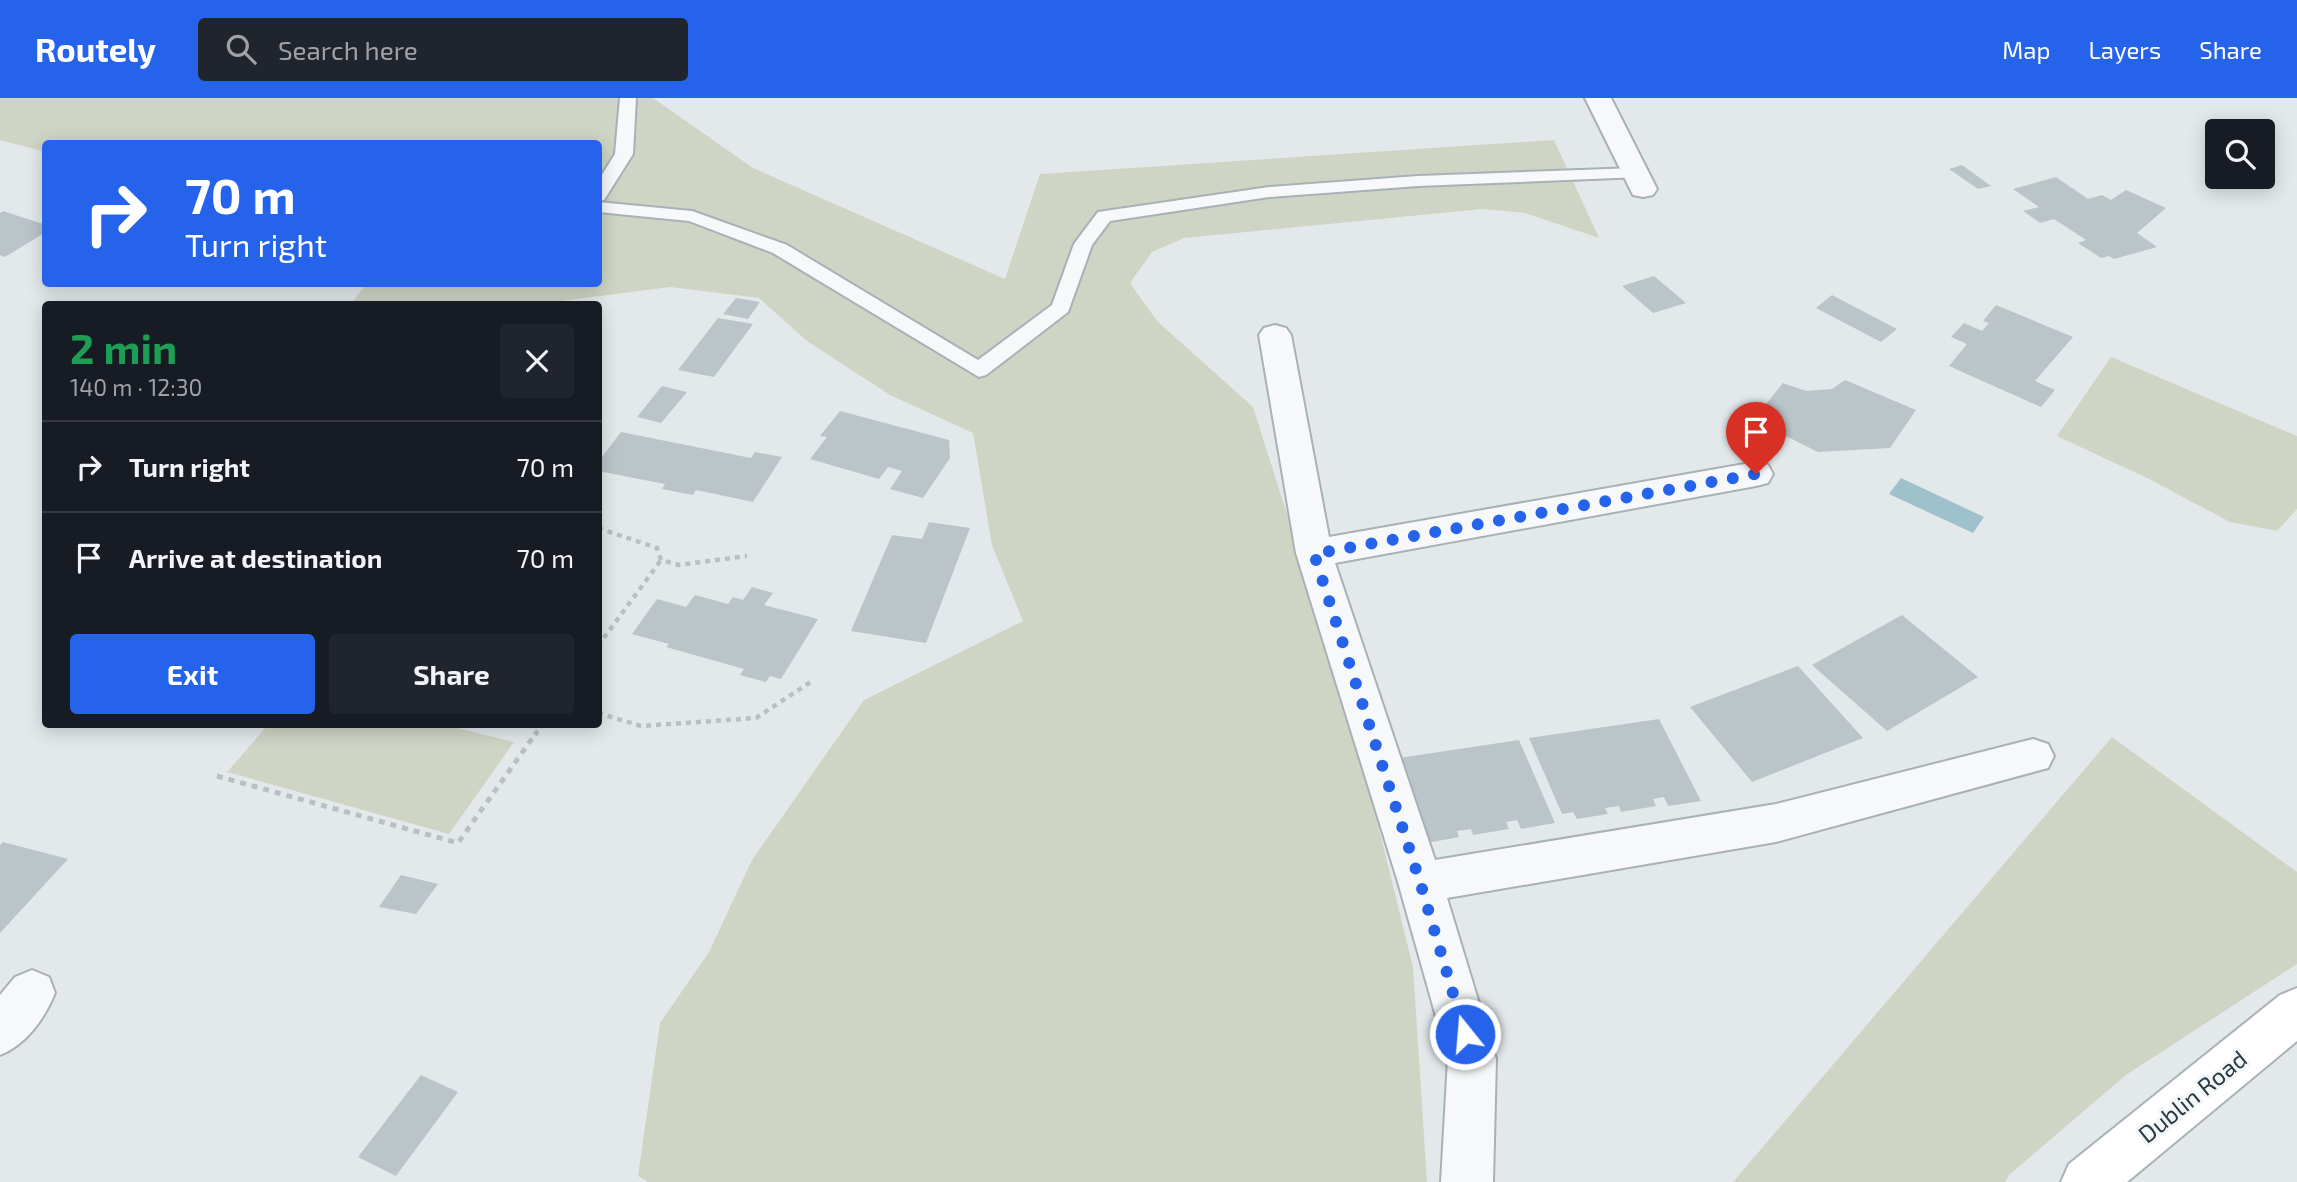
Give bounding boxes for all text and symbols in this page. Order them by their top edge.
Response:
search box [198,18,688,81]
text: Routely [35,29,156,69]
icon: search [222,30,260,68]
text: Search here [278,34,418,65]
text: Map [2002,35,2050,64]
text: Layers [2088,35,2161,64]
text: Share [2199,35,2262,64]
map controls [2205,119,2275,189]
button: search [2205,119,2275,189]
text: 70 m [185,165,296,224]
icon: right [70,168,161,259]
text: Turn right [185,225,327,263]
text: 2 min [70,322,177,372]
button: close [500,324,574,398]
text: 140 m · 12:30 [70,373,202,401]
pin [1726,402,1786,474]
icon: arrive [1737,413,1775,451]
icon: right [70,448,108,486]
text: Turn right [129,451,250,482]
text: 70 m [516,451,574,482]
icon: arrive [70,539,108,577]
text: Arrive at destination [129,542,382,573]
text: 70 m [516,542,574,573]
button: Exit [70,634,315,714]
button: Share [329,634,574,714]
position arrow [1428,997,1502,1071]
street label: Dublin Road [2132,1044,2252,1148]

